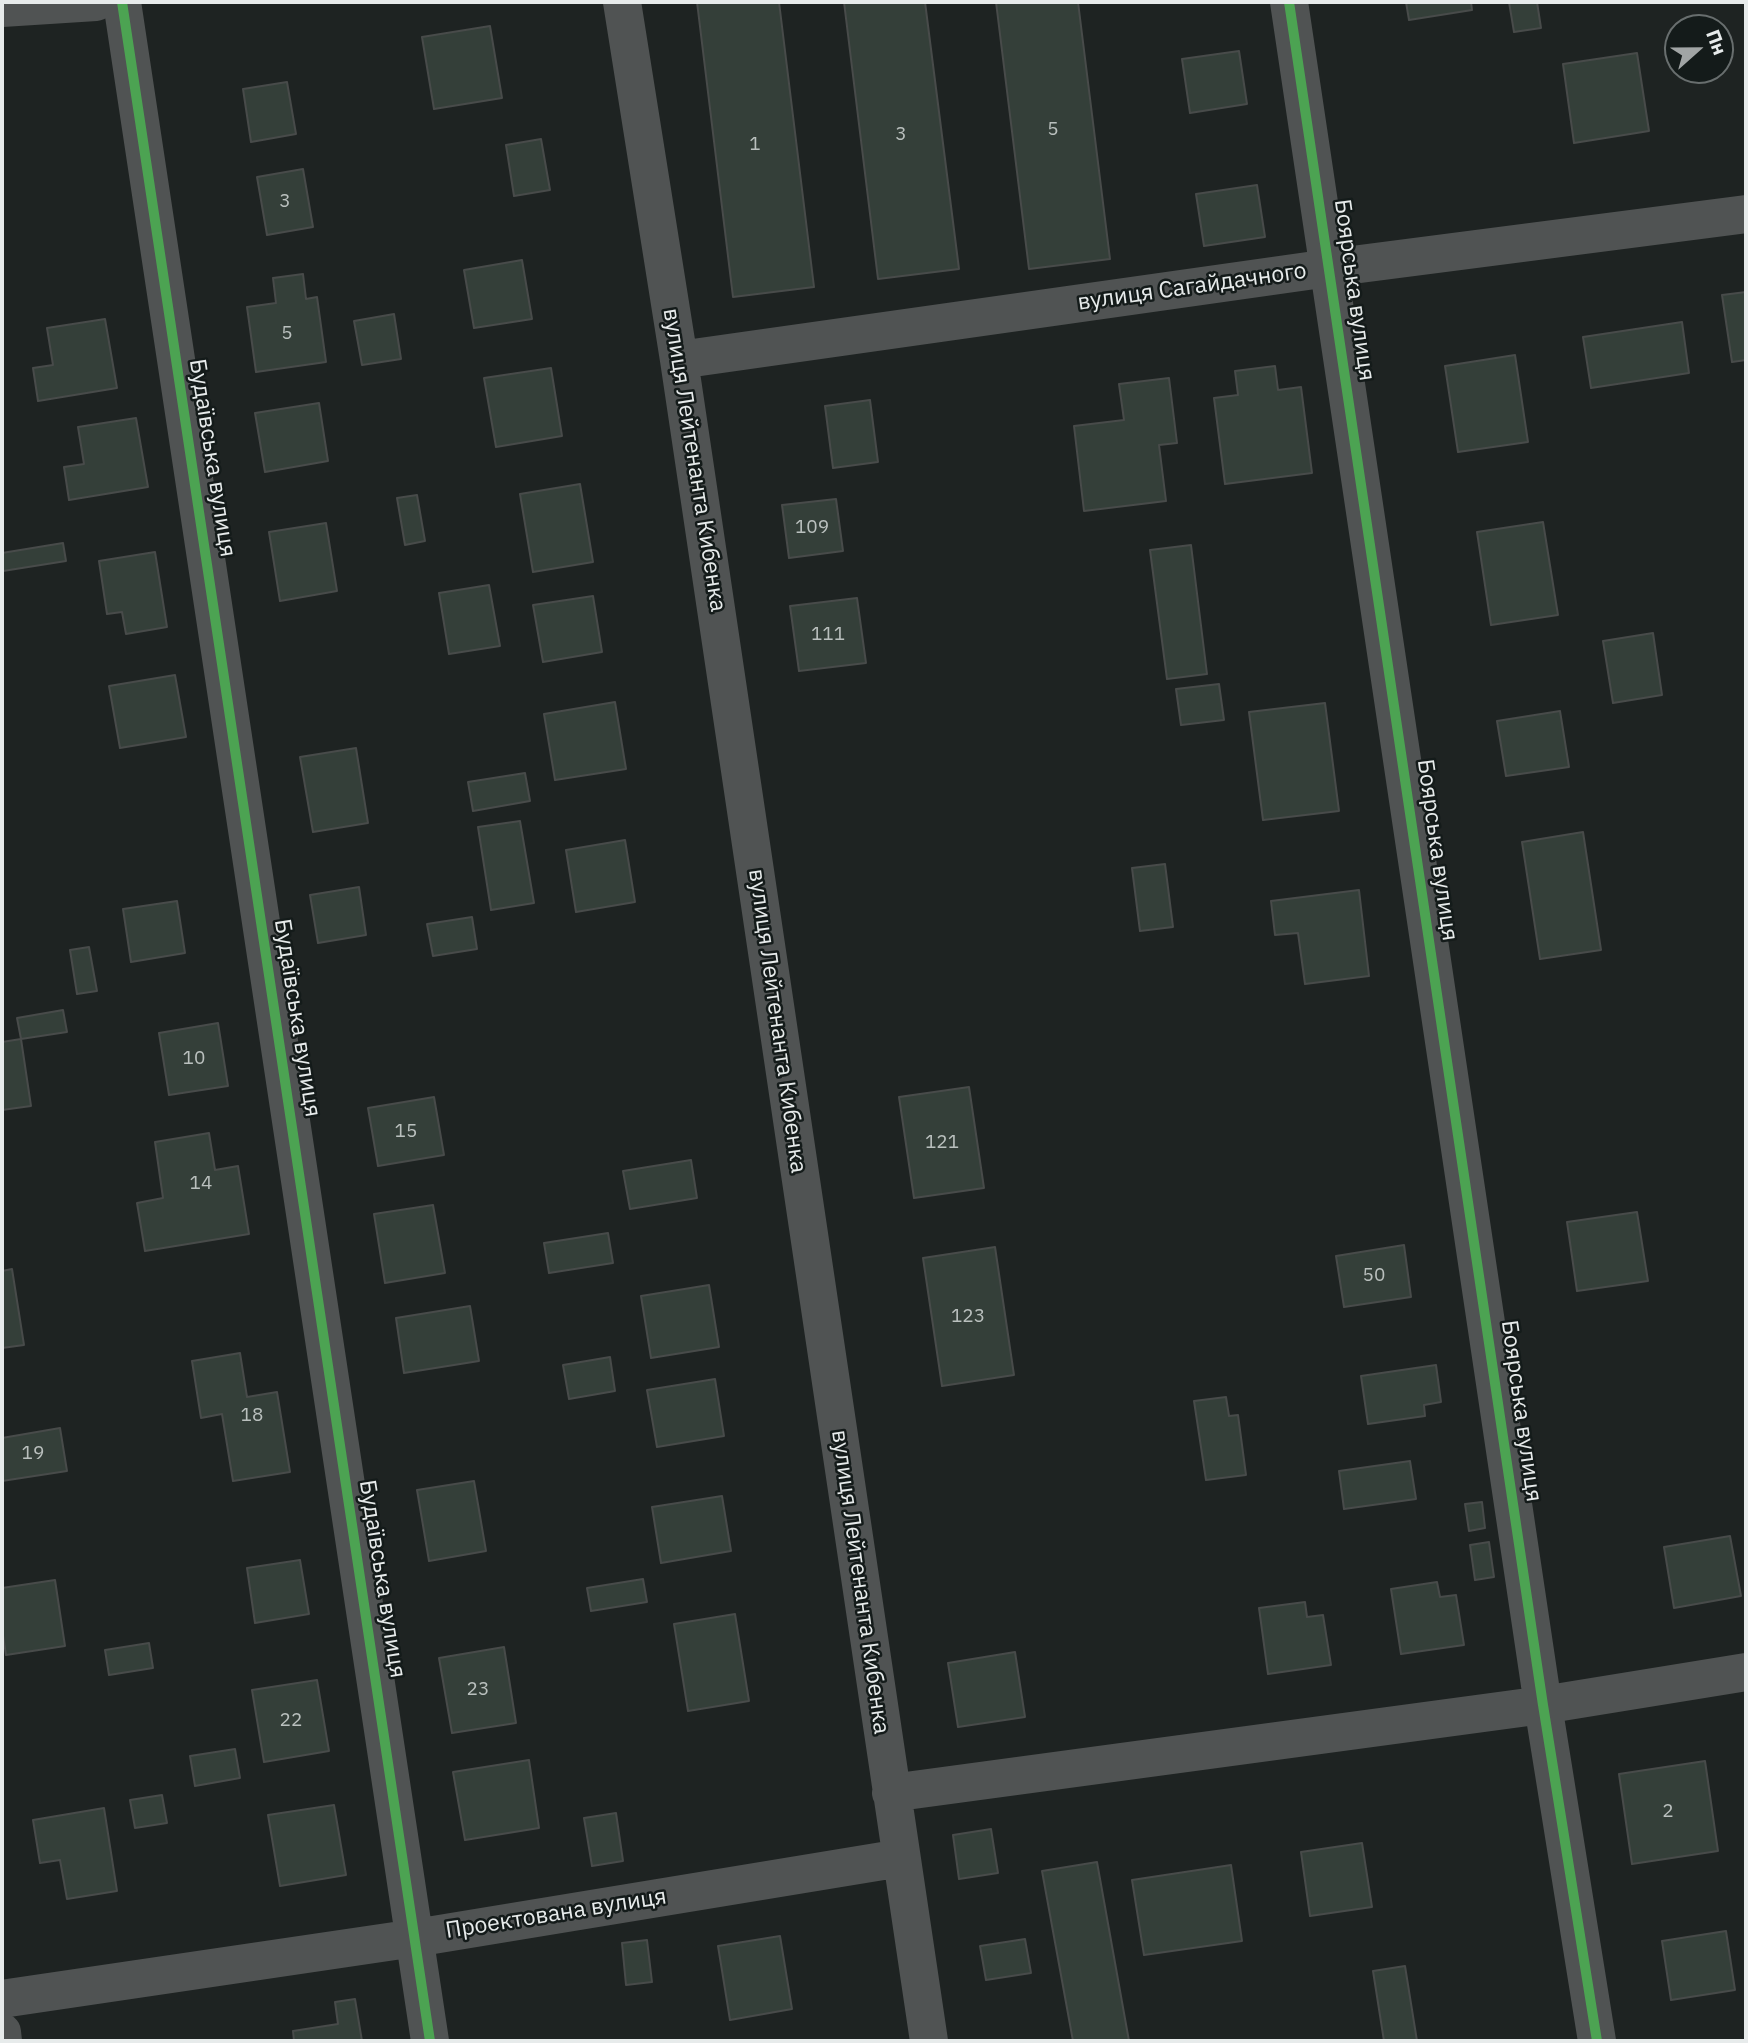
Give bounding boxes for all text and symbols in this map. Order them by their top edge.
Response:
north arrow [1664,14,1734,84]
text: Пн [1701,26,1732,58]
house number: 5 [1047,119,1059,141]
house number: 3 [895,124,907,146]
house number: 1 [749,134,761,156]
house number: 3 [279,191,291,213]
street label: Боярська вулиця [1328,197,1380,383]
street label: вулиця Сагайдачного [1076,257,1308,317]
street label: вулиця Лейтенанта Кибенка [656,306,732,614]
house number: 5 [281,323,293,345]
street label: Будаївська вулиця [183,357,241,559]
house number: 109 [795,517,829,539]
house number: 111 [811,624,845,646]
street label: Боярська вулиця [1411,757,1463,943]
street label: вулиця Лейтенанта Кибенка [742,867,812,1175]
street label: Будаївська вулиця [268,917,326,1119]
house number: 10 [183,1048,205,1070]
house number: 15 [395,1121,417,1143]
house number: 121 [925,1132,959,1154]
house number: 14 [190,1173,212,1195]
house number: 50 [1363,1265,1385,1287]
house number: 123 [951,1306,985,1328]
street label: Боярська вулиця [1495,1318,1547,1504]
house number: 18 [241,1405,263,1427]
street label: вулиця Лейтенанта Кибенка [825,1428,895,1736]
house number: 19 [22,1443,44,1465]
street label: Будаївська вулиця [353,1478,411,1680]
house number: 23 [467,1679,489,1701]
house number: 22 [280,1710,302,1732]
house number: 2 [1662,1801,1674,1823]
street label: Проектована вулиця [443,1883,669,1945]

